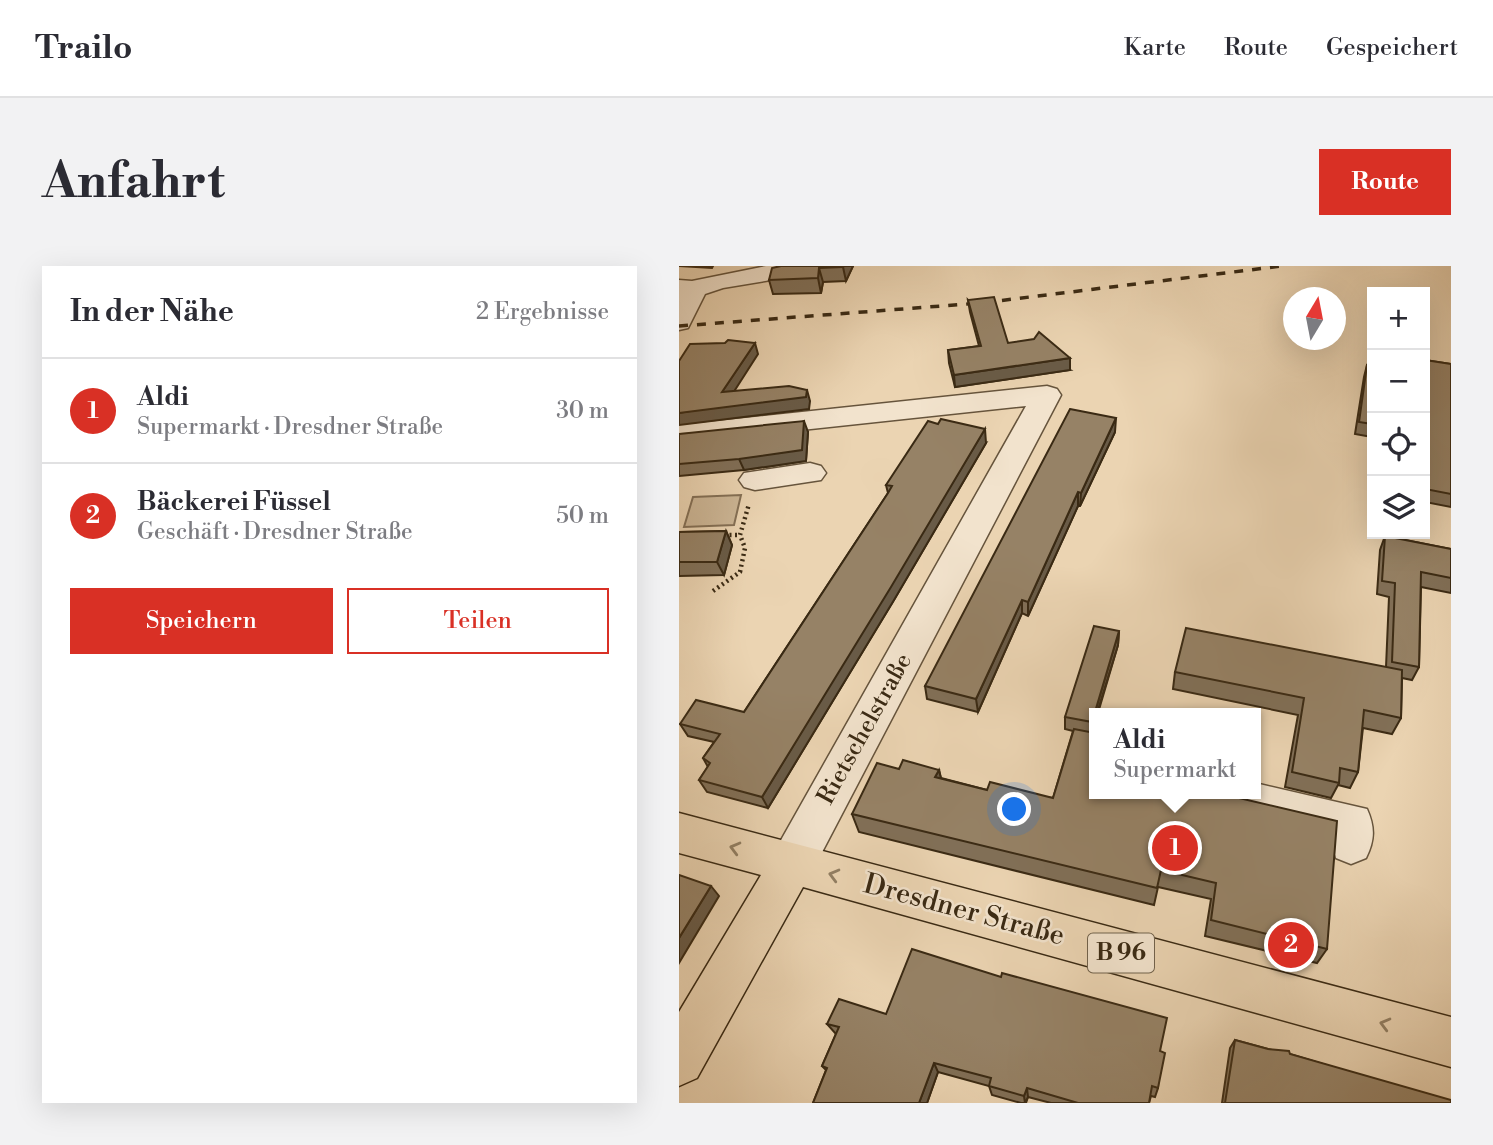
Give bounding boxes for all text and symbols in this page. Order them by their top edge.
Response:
text: Trailo [35,28,132,69]
text: Karte [1124,33,1186,63]
text: Route [1224,33,1288,63]
text: Gespeichert [1326,33,1458,63]
button: Route [1319,149,1451,215]
text: Anfahrt [42,152,225,213]
north arrow [1283,287,1346,350]
map controls [1367,287,1430,539]
button: + [1367,287,1430,350]
text: In der Nähe [70,293,234,331]
text: 2 Ergebnisse [476,298,609,326]
button: − [1367,350,1430,413]
text: Aldi [137,381,189,413]
text: 1 [87,397,99,425]
text: 30 m [556,397,609,425]
text: Supermarkt · Dresdner Straße [137,413,443,441]
button: locate [1367,413,1430,476]
button: layers [1367,476,1430,539]
text: Bäckerei Füssel [137,486,331,518]
text: 2 [86,502,100,530]
text: 50 m [556,502,609,530]
text: Geschäft · Dresdner Straße [137,518,413,546]
button: Speichern [70,588,333,654]
button: Teilen [347,588,609,654]
street label: Rietschelstraße [811,648,919,810]
popup [1089,708,1261,799]
text: Aldi [1113,724,1165,756]
text: Supermarkt [1113,756,1237,784]
your location [997,792,1031,826]
pin: 1 [1152,822,1198,874]
one-way arrow [730,842,742,856]
street label: Dresdner Straße [860,866,1068,954]
one-way arrow [829,869,841,883]
pin: 2 [1268,919,1314,971]
road number: B 96 [1088,933,1154,972]
one-way arrow [1379,1018,1391,1032]

